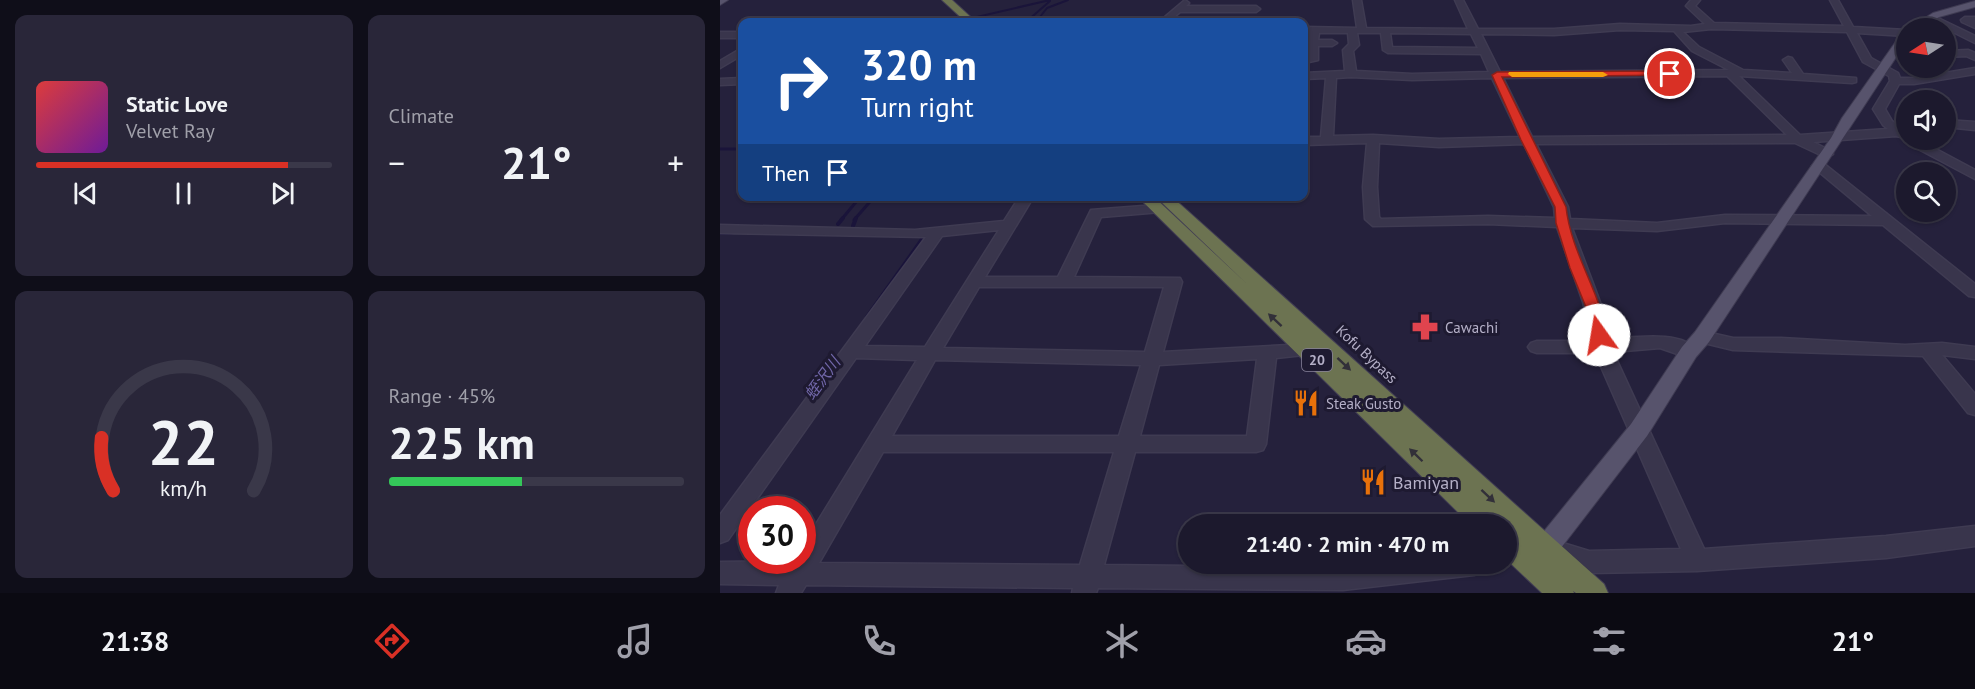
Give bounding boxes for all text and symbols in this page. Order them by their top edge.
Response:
north arrow [1896,18,1956,78]
map controls [1896,18,1956,222]
text: 320 m [861,37,977,92]
icon: right [762,42,840,120]
pin [1644,48,1695,99]
icon: arrive [1653,57,1686,90]
text: Static Love [126,90,228,118]
text: Turn right [861,90,974,124]
button: sound [1896,90,1956,150]
text: Climate [389,103,454,129]
text: Velvet Ray [126,118,215,144]
text: 21° [501,133,572,191]
text: − [389,141,405,184]
text: + [667,141,684,184]
icon: arrive [821,156,854,189]
text: Then [762,159,809,187]
button: search [1896,162,1956,222]
icon: previous [69,177,102,210]
icon: pause [167,177,200,210]
icon: next [266,177,299,210]
position arrow [1567,303,1631,367]
pharmacy icon: Cawachi [1410,312,1440,342]
one-way arrow [1268,313,1283,327]
place label: Cawachi [1445,318,1498,337]
street label: Kofu Bypass [1332,321,1402,387]
road number: 20 [1302,349,1332,371]
water label: 蛭沢川 [800,351,845,403]
one-way arrow [1337,357,1352,371]
text: Range · 45% [389,383,495,409]
restaurant icon: Steak Gusto [1291,388,1321,418]
place label: Steak Gusto [1326,394,1401,413]
text: 22 [148,401,219,482]
text: 225 km [389,413,535,471]
one-way arrow [1409,448,1424,462]
restaurant icon: Bamiyan [1358,467,1388,497]
place label: Bamiyan [1393,471,1459,494]
text: km/h [160,475,207,503]
one-way arrow [1480,489,1495,502]
speed limit sign: 30 [738,496,816,574]
text: 21:40 · 2 min · 470 m [1246,530,1449,558]
icon: directions [371,620,413,662]
icon: music [614,620,656,662]
icon: phone [858,620,900,662]
icon: climate [1101,620,1143,662]
icon: car [1345,620,1387,662]
icon: filters [1588,620,1630,662]
text: 21:38 [101,624,169,658]
text: 21° [1832,624,1874,658]

